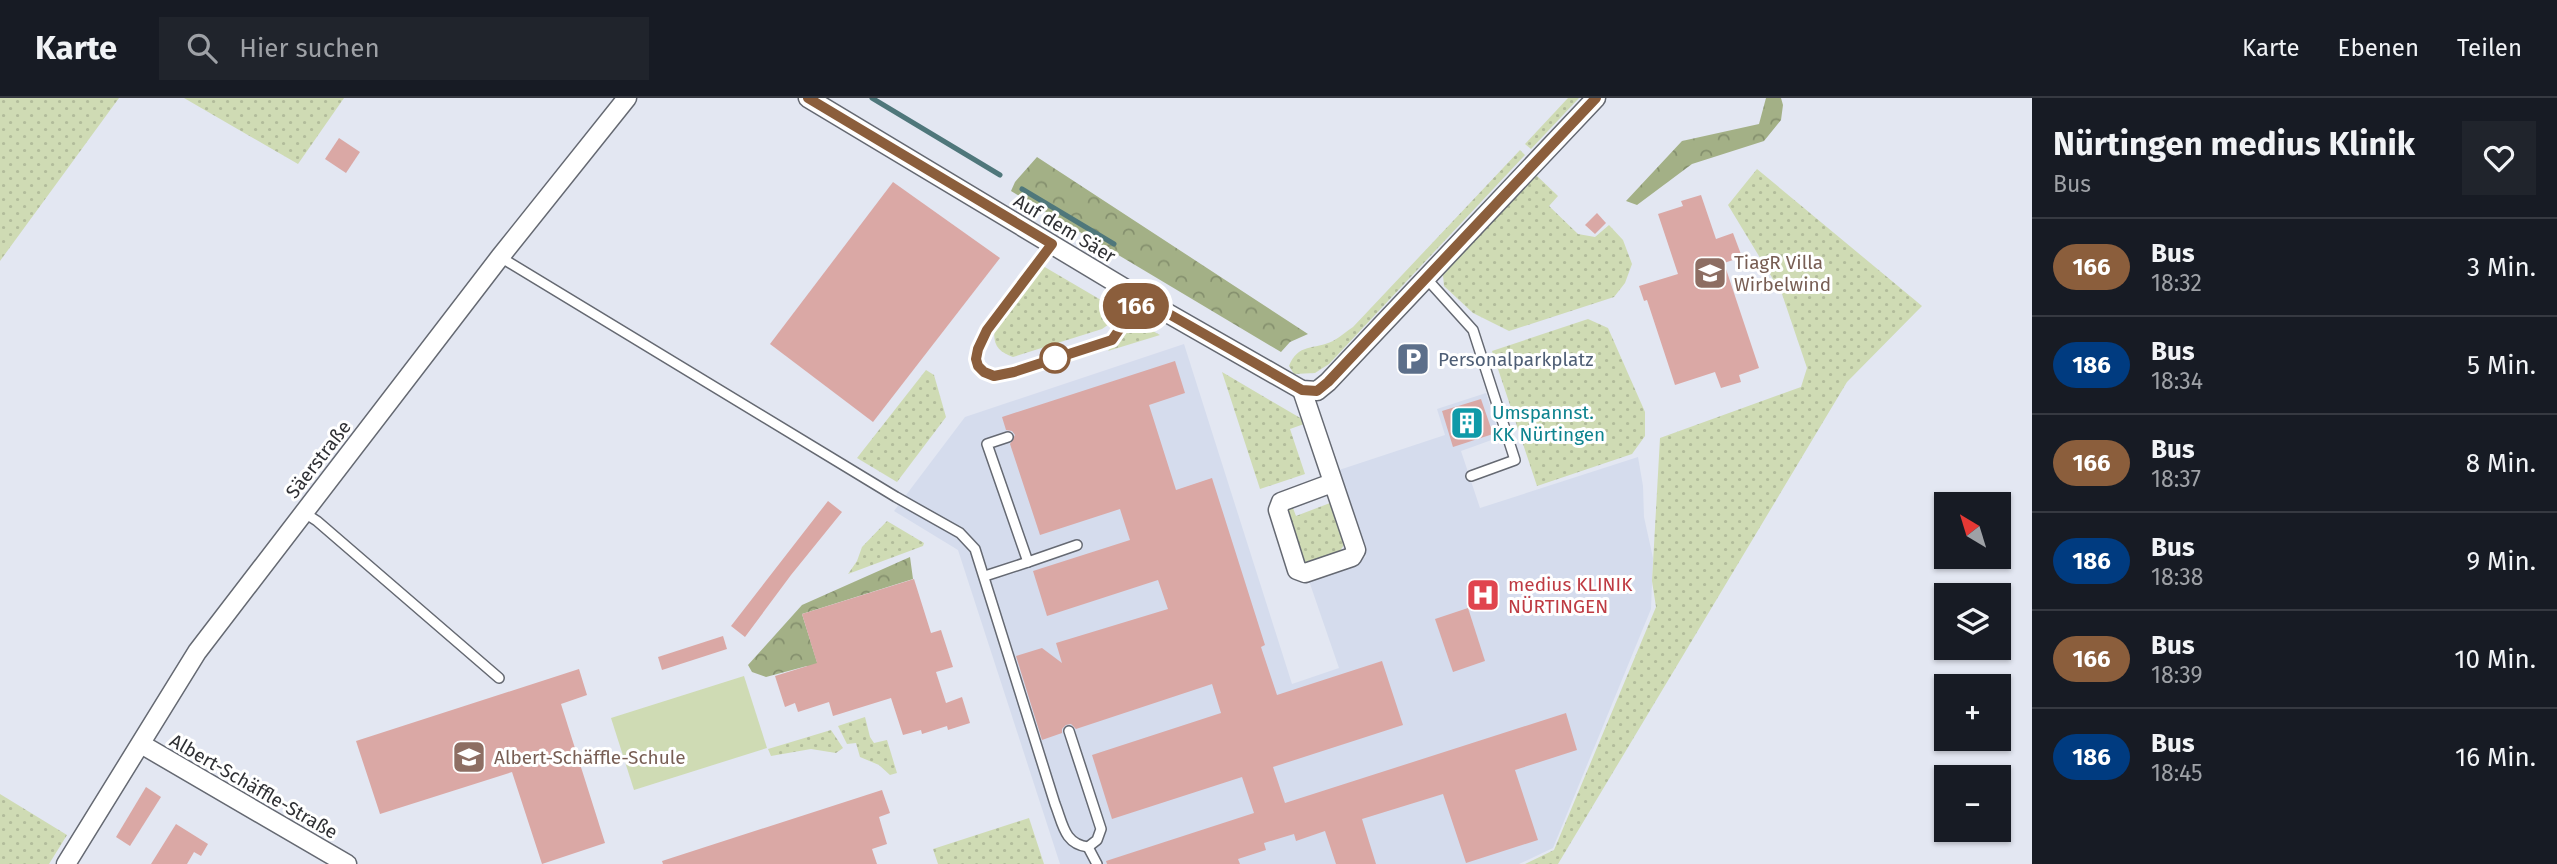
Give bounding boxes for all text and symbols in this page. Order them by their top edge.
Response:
search box [159,17,649,80]
text: Karte [35,28,117,68]
icon: search [183,29,221,67]
text: Hier suchen [239,33,380,64]
text: Karte [2242,34,2300,62]
text: Ebenen [2338,34,2419,62]
text: Teilen [2457,34,2522,62]
button: heart [2462,121,2536,195]
text: Nürtingen medius Klinik [2053,124,2415,164]
text: Bus [2053,170,2091,198]
street label: Auf dem Säer [1010,189,1120,268]
text: Bus [2151,238,2194,269]
place label: TiagR Villa Wirbelwind [1734,251,1831,296]
text: 3 Min. [2467,252,2536,283]
text: 166 [2072,253,2111,281]
school or university icon: TiagR Villa Wirbelwind [1691,254,1729,292]
text: 18:32 [2151,269,2202,297]
line badge: 166 [1096,283,1176,329]
text: 166 [1117,292,1155,320]
text: Bus [2151,336,2194,367]
parking icon: Personalparkplatz [1394,340,1432,378]
unlabelled marker [1040,343,1070,373]
place label: Personalparkplatz [1438,348,1593,371]
text: 5 Min. [2467,350,2536,381]
text: 186 [2072,351,2111,379]
text: 18:34 [2151,367,2203,395]
place label: Umspannst. KK Nürtingen [1492,401,1605,446]
building icon: Umspannst. KK Nürtingen [1448,404,1486,442]
street label: Säerstraße [281,416,356,503]
text: Bus [2151,434,2194,465]
text: 8 Min. [2466,448,2536,479]
text: 166 [2072,449,2111,477]
text: 18:37 [2151,465,2201,493]
north arrow [1934,492,2011,569]
map controls [1934,492,2011,842]
text: Bus [2151,532,2194,563]
text: 9 Min. [2466,546,2536,577]
text: 186 [2072,547,2111,575]
text: 18:38 [2151,563,2204,591]
place label: medius KLINIK NÜRTINGEN [1508,573,1633,618]
hospital icon: medius KLINIK NÜRTINGEN [1464,576,1502,614]
button: layers [1934,583,2011,660]
text: Bus [2151,630,2194,661]
text: 10 Min. [2454,644,2536,675]
text: 166 [2072,645,2111,673]
text: 18:39 [2151,661,2203,689]
button: + [1934,674,2011,751]
text: Bus [2151,728,2194,759]
street label: Albert-Schäffle-Straße [166,729,342,844]
school or university icon: Albert-Schäffle-Schule [450,738,488,776]
text: 16 Min. [2455,742,2536,773]
text: 186 [2072,743,2111,771]
place label: Albert-Schäffle-Schule [494,746,686,769]
text: 18:45 [2151,759,2203,787]
button: − [1934,765,2011,842]

